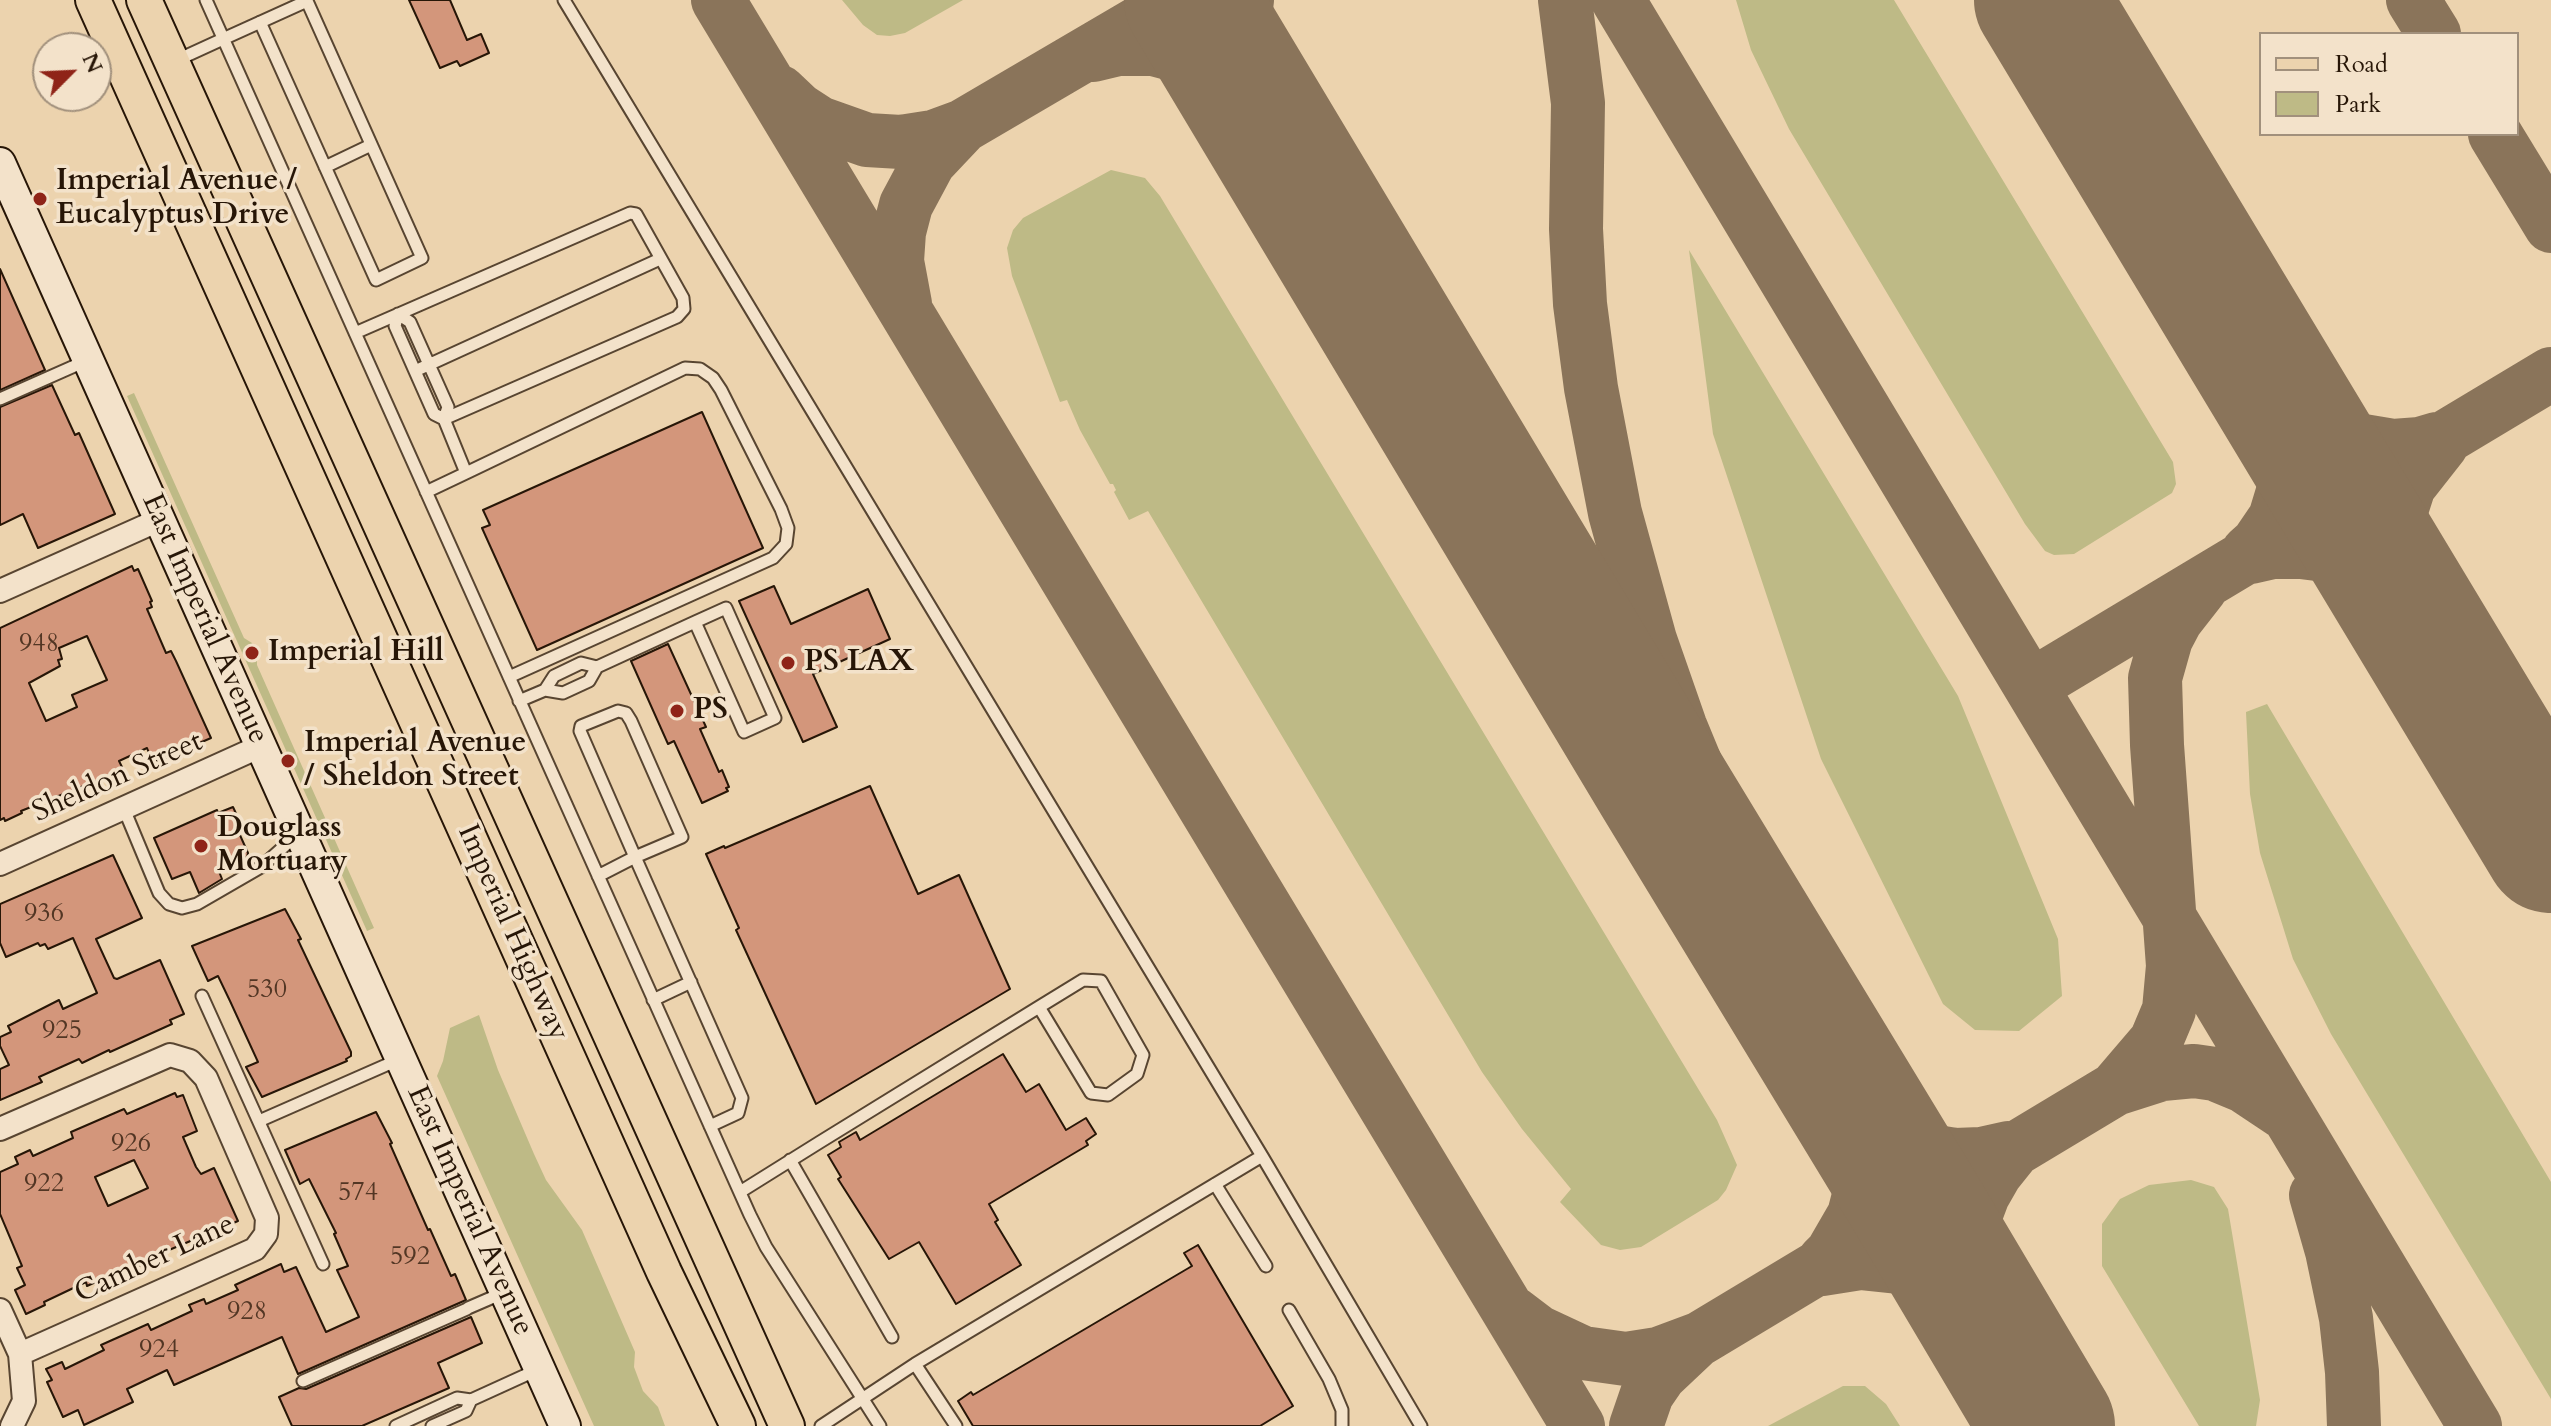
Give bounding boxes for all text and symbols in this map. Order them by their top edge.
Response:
north arrow [32,32,112,112]
legend [2259,32,2519,136]
text: N [75,48,110,78]
text: Road [2335,48,2388,81]
text: Park [2335,88,2381,121]
place label: Imperial Avenue / Eucalyptus Drive [56,164,297,234]
marker: Imperial Avenue / Eucalyptus Drive [31,190,49,208]
street label: East Imperial Avenue [133,489,275,749]
house number: 948 [19,629,59,661]
place label: Imperial Hill [268,635,444,671]
marker: Imperial Hill [243,644,261,662]
place label: PS LAX [804,645,914,681]
marker: PS LAX [779,654,797,672]
place label: PS [693,693,728,729]
marker: PS [668,702,686,720]
street label: Sheldon Street [27,725,209,831]
place label: Imperial Avenue / Sheldon Street [304,726,526,796]
marker: Imperial Avenue / Sheldon Street [279,752,297,770]
place label: Douglass Mortuary [217,811,348,882]
street label: Imperial Highway [448,819,576,1047]
marker: Douglass Mortuary [192,837,210,855]
house number: 936 [24,899,64,931]
house number: 530 [247,975,287,1007]
house number: 925 [42,1016,82,1048]
street label: East Imperial Avenue [398,1081,540,1341]
house number: 926 [111,1129,151,1161]
house number: 922 [24,1169,64,1201]
house number: 574 [338,1178,378,1210]
street label: Camber Lane [70,1207,240,1313]
house number: 592 [390,1242,430,1274]
house number: 928 [227,1297,267,1329]
house number: 924 [139,1335,179,1367]

